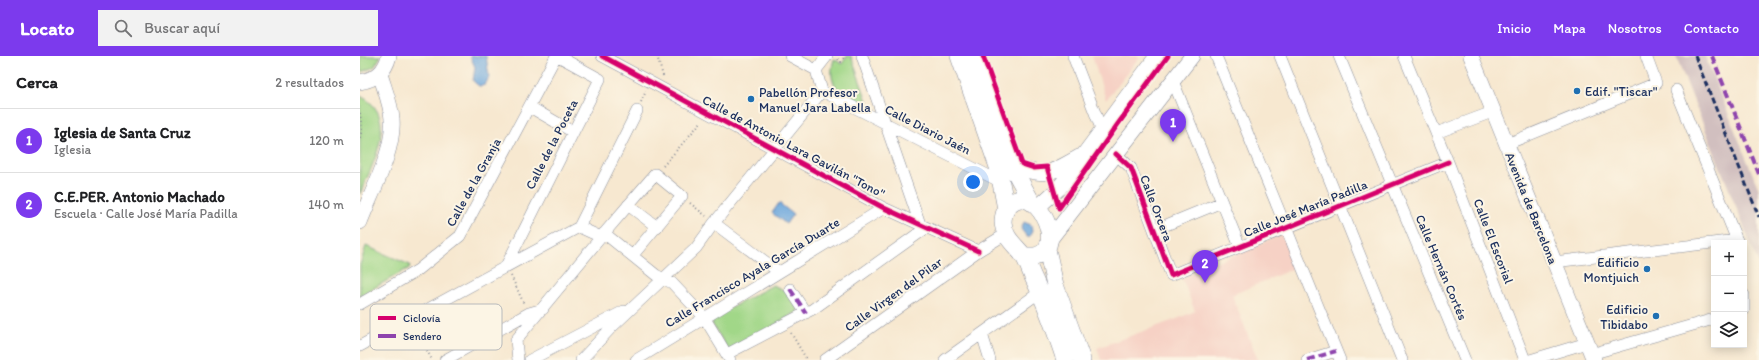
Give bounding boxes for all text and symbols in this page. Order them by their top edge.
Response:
search box [98,10,378,46]
text: Locato [20,17,74,40]
icon: search [112,17,134,39]
text: Buscar aquí [144,19,220,37]
text: Inicio [1497,20,1531,37]
text: Mapa [1553,20,1586,37]
text: Nosotros [1608,20,1662,37]
text: Contacto [1684,20,1739,37]
text: Cerca [16,72,58,92]
text: 2 resultados [275,75,344,90]
place label: Edif. "Tiscar" [1585,84,1658,99]
place label: Pabellón Profesor Manuel Jara Labella [759,85,871,115]
marker: Edif. "Tiscar" [1572,86,1582,96]
street label: Calle de Antonio Lara Gavilán "Tono" [700,92,888,201]
marker: Pabellón Profesor Manuel Jara Labella [746,94,756,104]
street label: Calle de la Poceta [522,96,581,192]
street label: Calle Diario Jaén [882,101,974,158]
pin: 1 [1160,109,1186,142]
text: Iglesia de Santa Cruz [54,124,191,142]
text: 1 [26,133,32,148]
text: 120 m [309,133,344,148]
street label: Calle de la Granja [443,135,504,229]
text: Iglesia [54,142,91,157]
street label: Avenida de Barcelona [1502,150,1561,267]
your location [963,172,983,192]
street label: Calle Orcera [1137,173,1176,244]
street label: Calle José María Padilla [1241,177,1370,240]
text: C.E.PER. Antonio Machado [54,188,225,206]
text: 2 [26,197,32,212]
text: 140 m [308,197,344,212]
street label: Calle El Escorial [1470,197,1517,286]
text: Escuela · Calle José María Padilla [54,206,238,221]
street label: Calle Hernán Cortés [1413,212,1471,322]
street label: Calle Francisco Ayala García Duarte [662,214,842,331]
map controls [1711,240,1747,348]
button: + [1711,240,1747,276]
pin: 2 [1192,250,1218,283]
street label: Calle Virgen del Pilar [842,254,946,335]
place label: Edificio Montjuich [1584,255,1639,285]
marker: Edificio Montjuich [1642,264,1652,274]
button: − [1711,276,1747,312]
place label: Edificio Tibidabo [1600,302,1648,332]
legend [370,304,502,350]
marker: Edificio Tibidabo [1651,311,1661,321]
text: Ciclovía [403,312,441,325]
button: layers [1711,312,1747,348]
text: Sendero [403,330,442,343]

